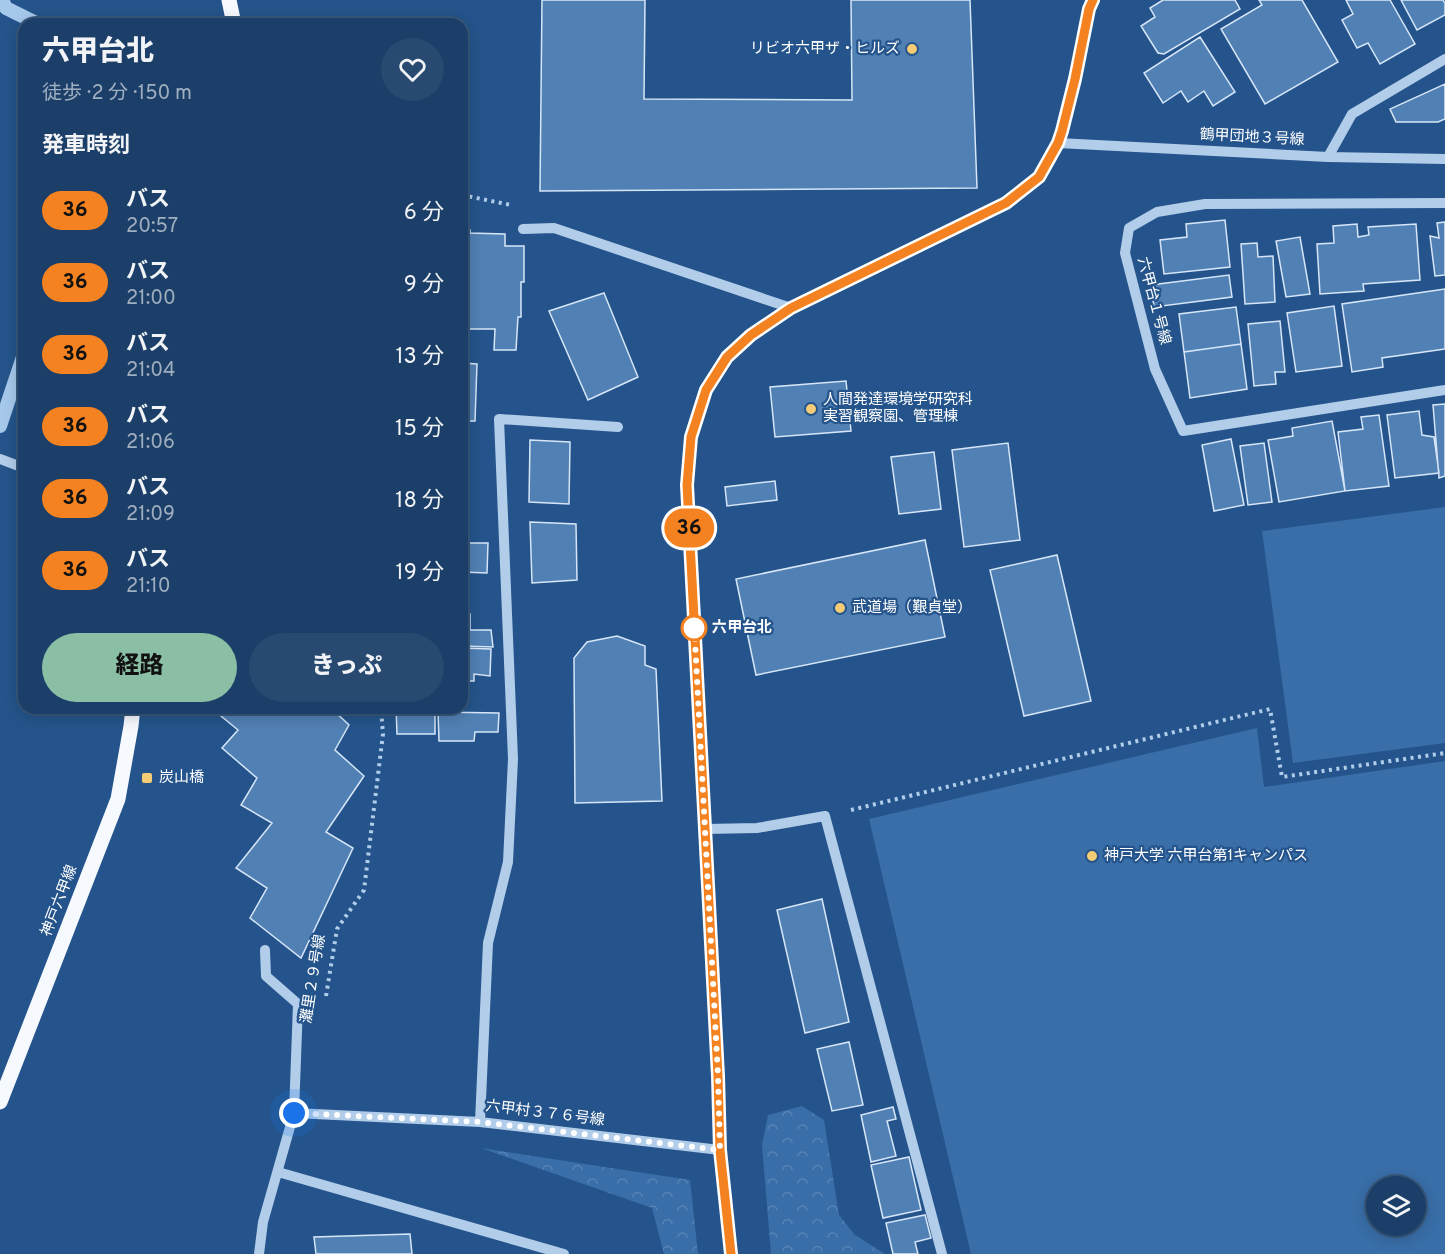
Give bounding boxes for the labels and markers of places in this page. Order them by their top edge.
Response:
place label: リビオ六甲ザ・ヒルズ [750,40,900,59]
marker: リビオ六甲ザ・ヒルズ [905,42,919,56]
place label: 人間発達環境学研究科 実習観察園、管理棟 [823,391,973,427]
marker: 人間発達環境学研究科 実習観察園、管理棟 [804,402,818,416]
place label: 武道場（艱貞堂） [852,599,972,618]
marker: 武道場（艱貞堂） [833,601,847,615]
marker: 六甲台北 [681,615,707,641]
place label: 六甲台北 [712,619,772,638]
place label: 炭山橋 [159,769,204,788]
marker: 炭山橋 [140,771,154,785]
place label: 神戸大学 六甲台第1キャンパス [1104,847,1308,866]
marker: 神戸大学 六甲台第1キャンパス [1085,849,1099,863]

